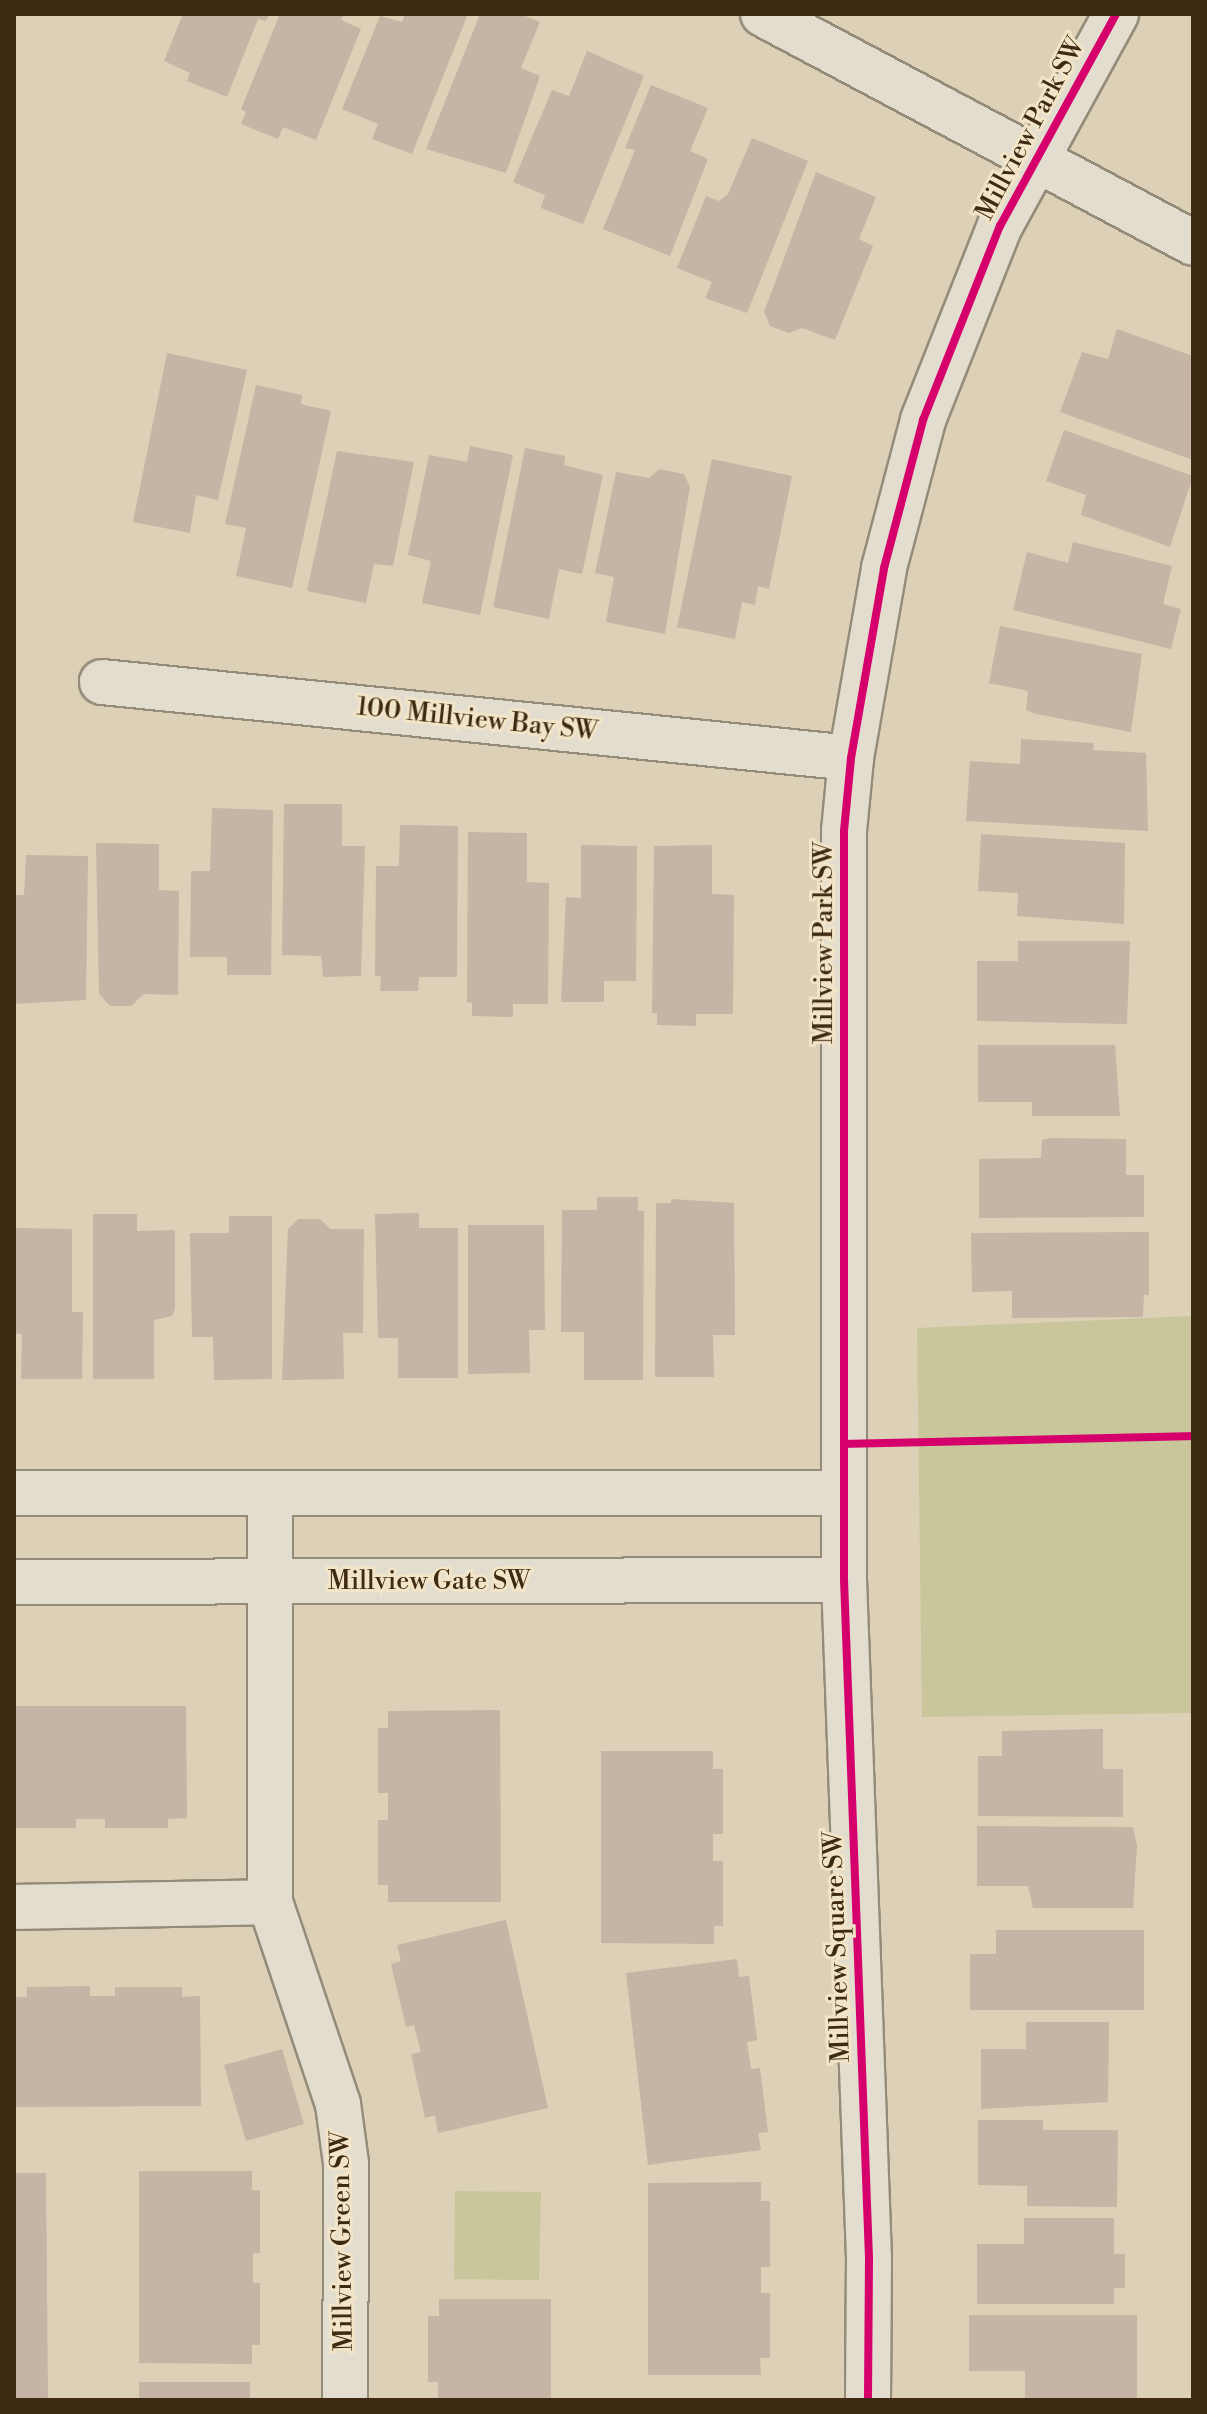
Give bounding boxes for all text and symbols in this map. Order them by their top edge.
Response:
street label: Millview Park SW [970,32,1092,226]
street label: 100 Millview Bay SW [355,692,599,748]
street label: Millview Park SW [809,842,841,1044]
street label: Millview Gate SW [328,1566,530,1598]
street label: Millview Square SW [818,1831,858,2063]
street label: Millview Green SW [325,2131,361,2351]

